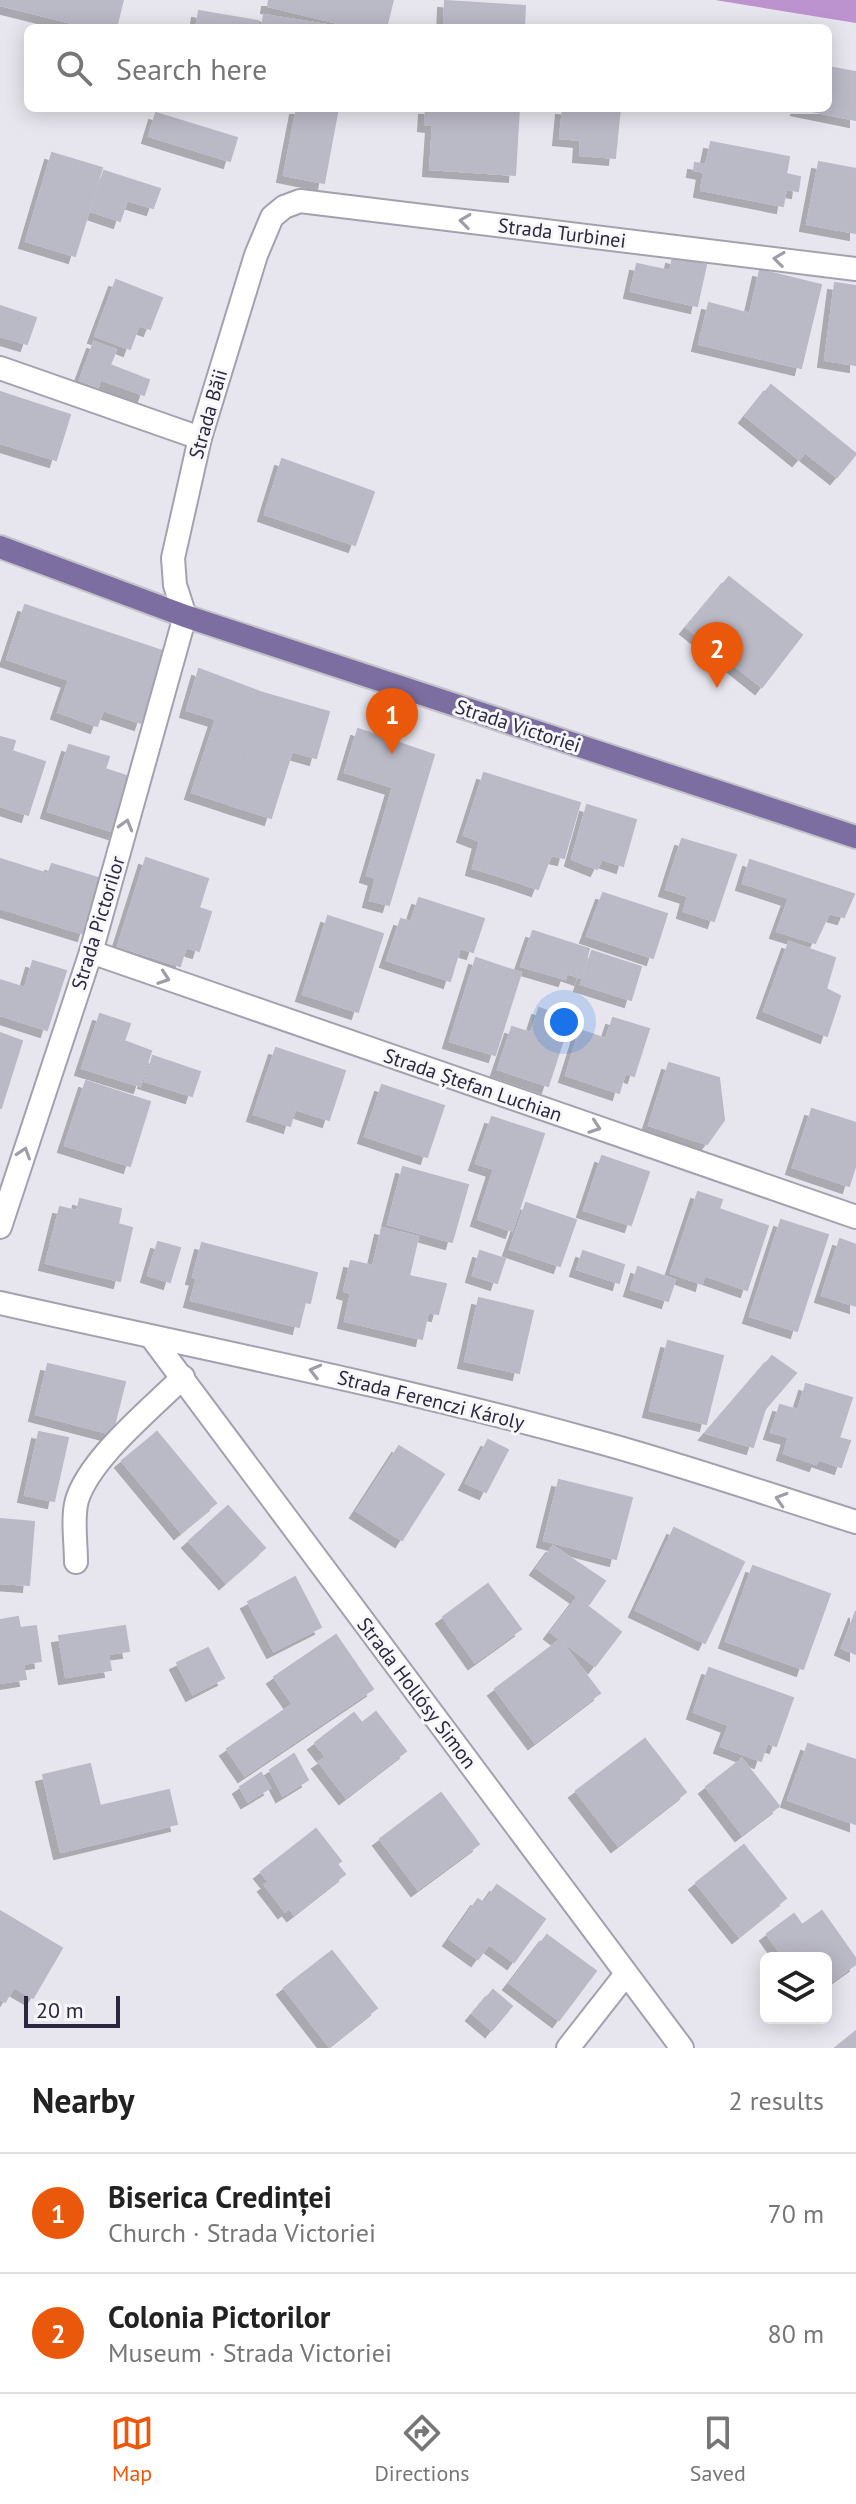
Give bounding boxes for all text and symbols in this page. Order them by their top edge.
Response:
search box [24,24,832,112]
icon: search [52,46,96,90]
text: Search here [116,49,267,88]
street label: Strada Turbinei [497,212,627,254]
one-way arrow [458,213,472,230]
one-way arrow [772,251,785,268]
street label: Strada Băii [183,366,233,462]
pin: 2 [691,622,743,688]
pin: 1 [366,688,418,754]
street label: Strada Victoriei [452,694,584,758]
one-way arrow [117,818,134,832]
street label: Strada Pictorilor [65,853,131,993]
one-way arrow [156,968,170,984]
your location [544,1002,584,1042]
street label: Strada Ștefan Luchian [380,1042,566,1128]
one-way arrow [587,1117,601,1134]
one-way arrow [15,1147,31,1161]
one-way arrow [308,1363,322,1380]
street label: Strada Ferenczi Károly [335,1364,528,1436]
one-way arrow [775,1492,789,1508]
street label: Strada Hollósy Simon [352,1612,482,1774]
map controls [760,1952,832,2024]
button: layers [760,1952,832,2024]
scale bar [24,1992,120,2028]
text: 20 m [36,1996,84,2024]
text: Nearby [32,2078,134,2122]
text: 2 results [729,2084,824,2117]
text: Biserica Credinței [108,2177,332,2216]
text: 1 [51,2197,65,2230]
text: 70 m [768,2197,824,2230]
text: Church · Strada Victoriei [108,2216,376,2249]
text: Colonia Pictorilor [108,2297,330,2336]
text: 2 [51,2317,65,2350]
text: 80 m [768,2317,824,2350]
text: Museum · Strada Victoriei [108,2336,392,2369]
tab: Map [110,2411,154,2487]
tab: Directions [374,2411,470,2487]
tab: Saved [690,2411,746,2487]

